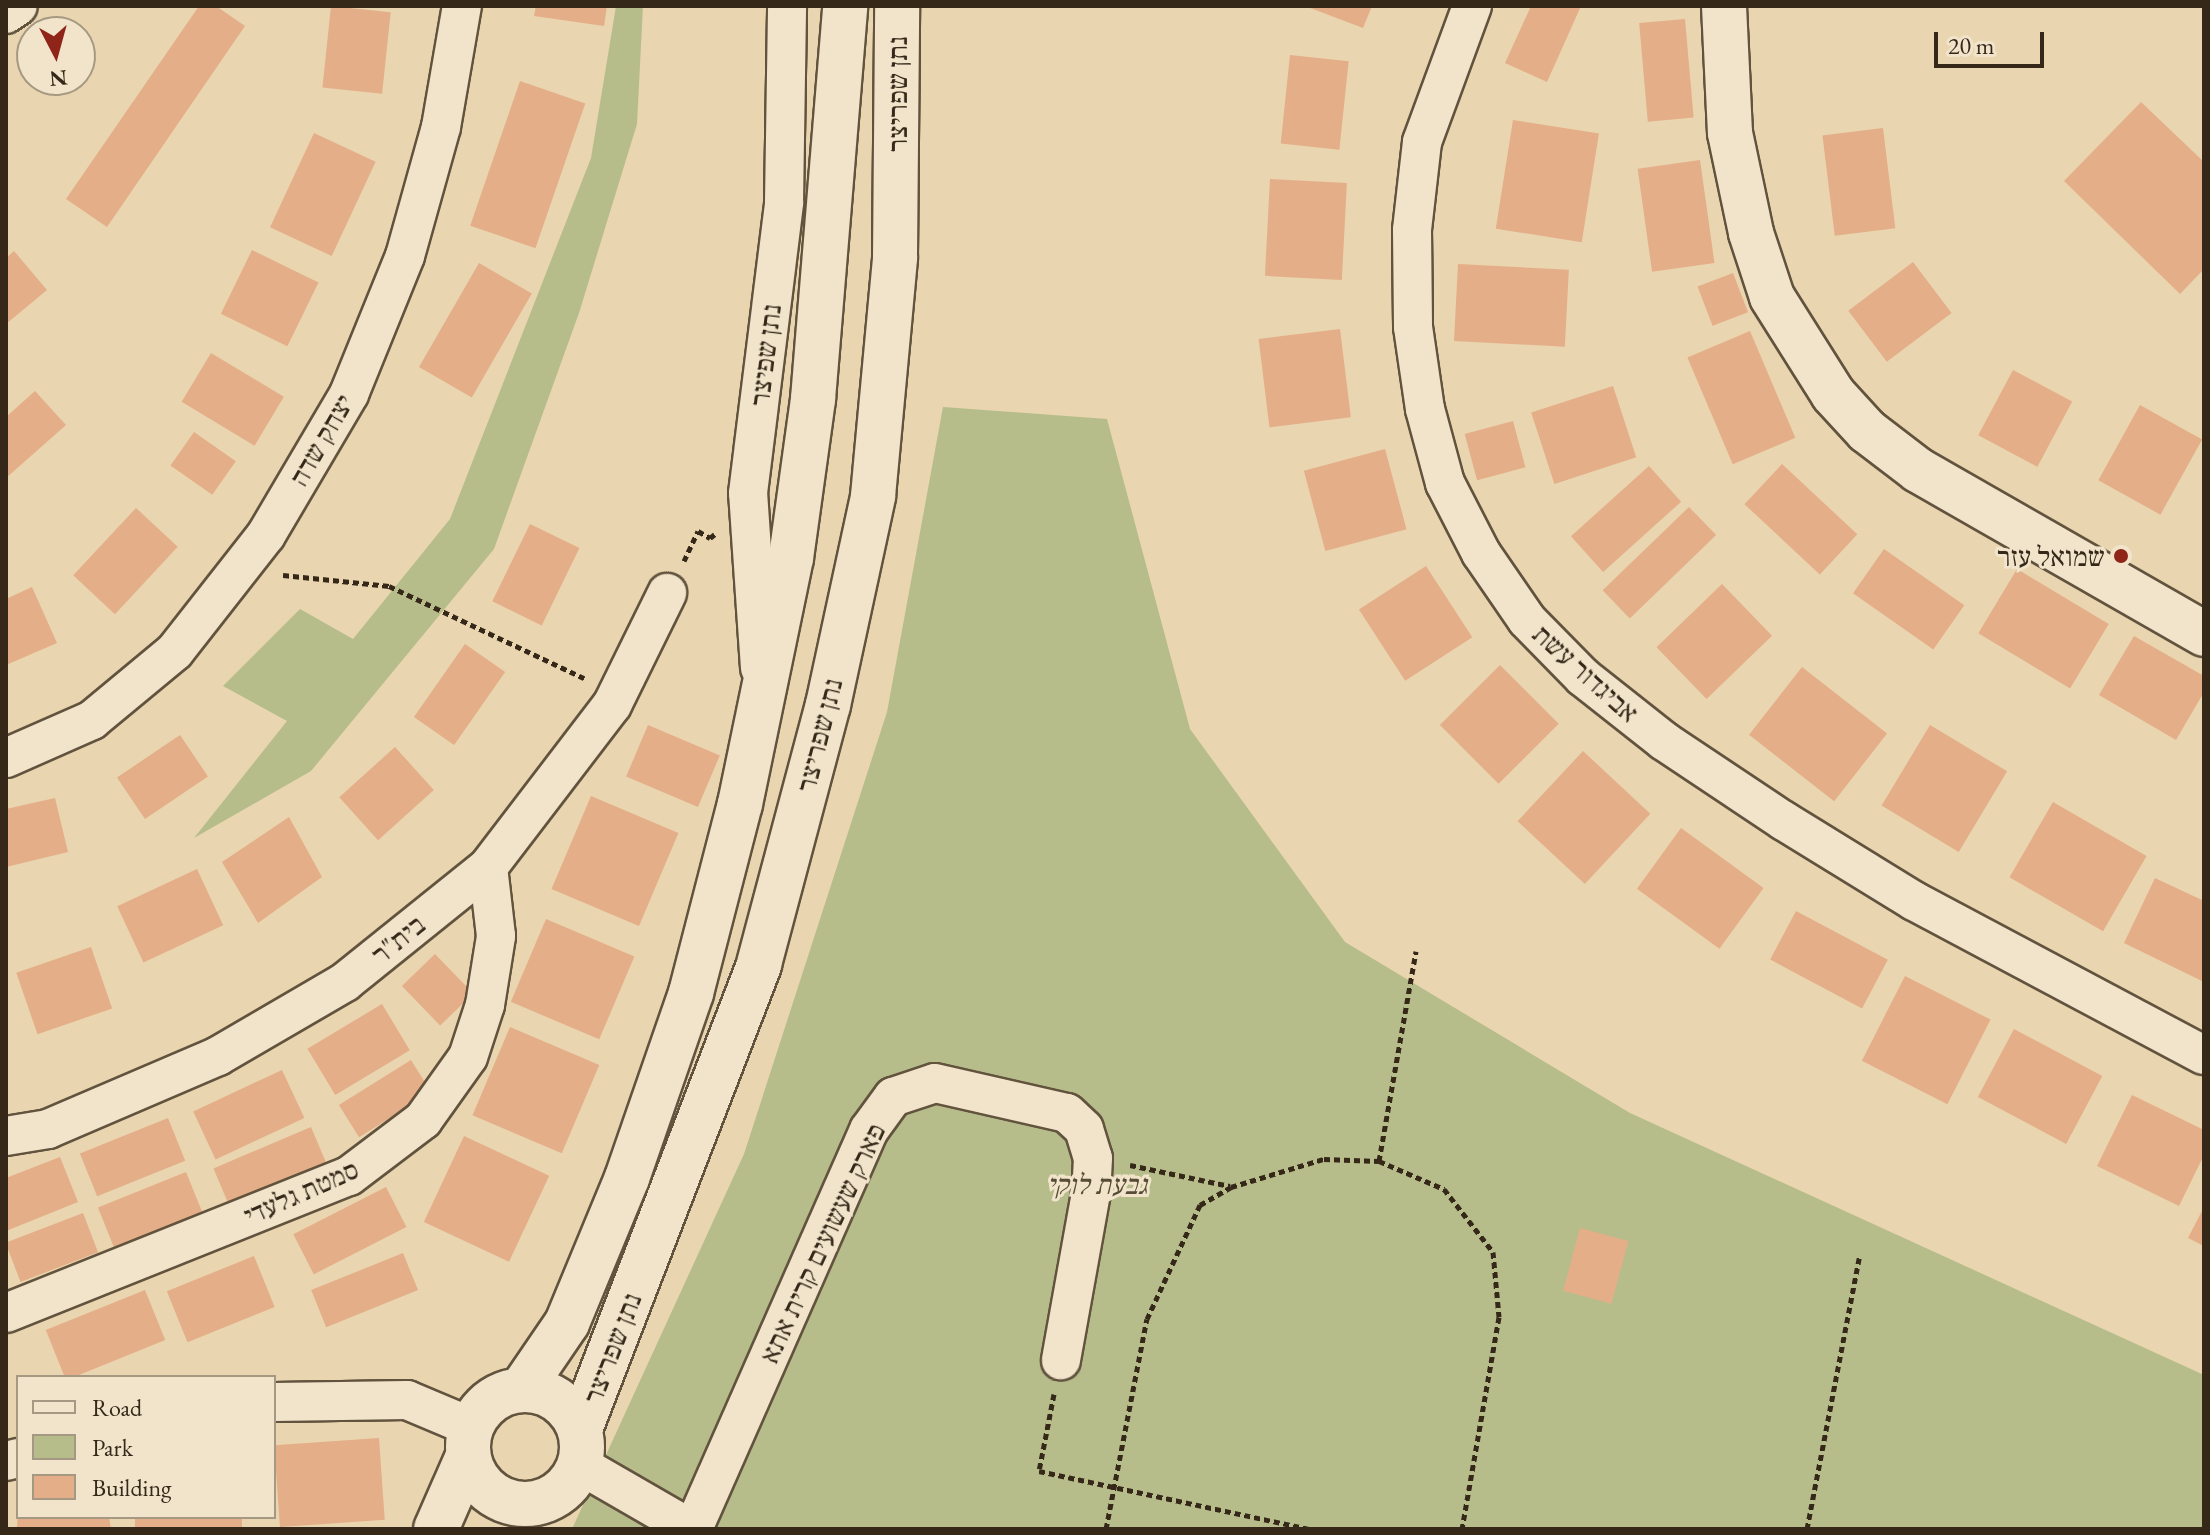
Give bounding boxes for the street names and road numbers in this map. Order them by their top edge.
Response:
street label: נתן שפריצר [880,36,914,152]
street label: נתן שפיצר [742,302,788,408]
street label: יצחק שדה [281,388,361,492]
street label: אביגדור עשת [1526,617,1646,729]
street label: נתן שפריצר [789,675,849,795]
street label: בית"ר [364,907,432,971]
street label: פארק שעשועים קרית אתא [752,1118,892,1368]
street label: סמטת גלעדי [238,1152,364,1232]
street label: נתן שפריצר [576,1288,648,1408]

